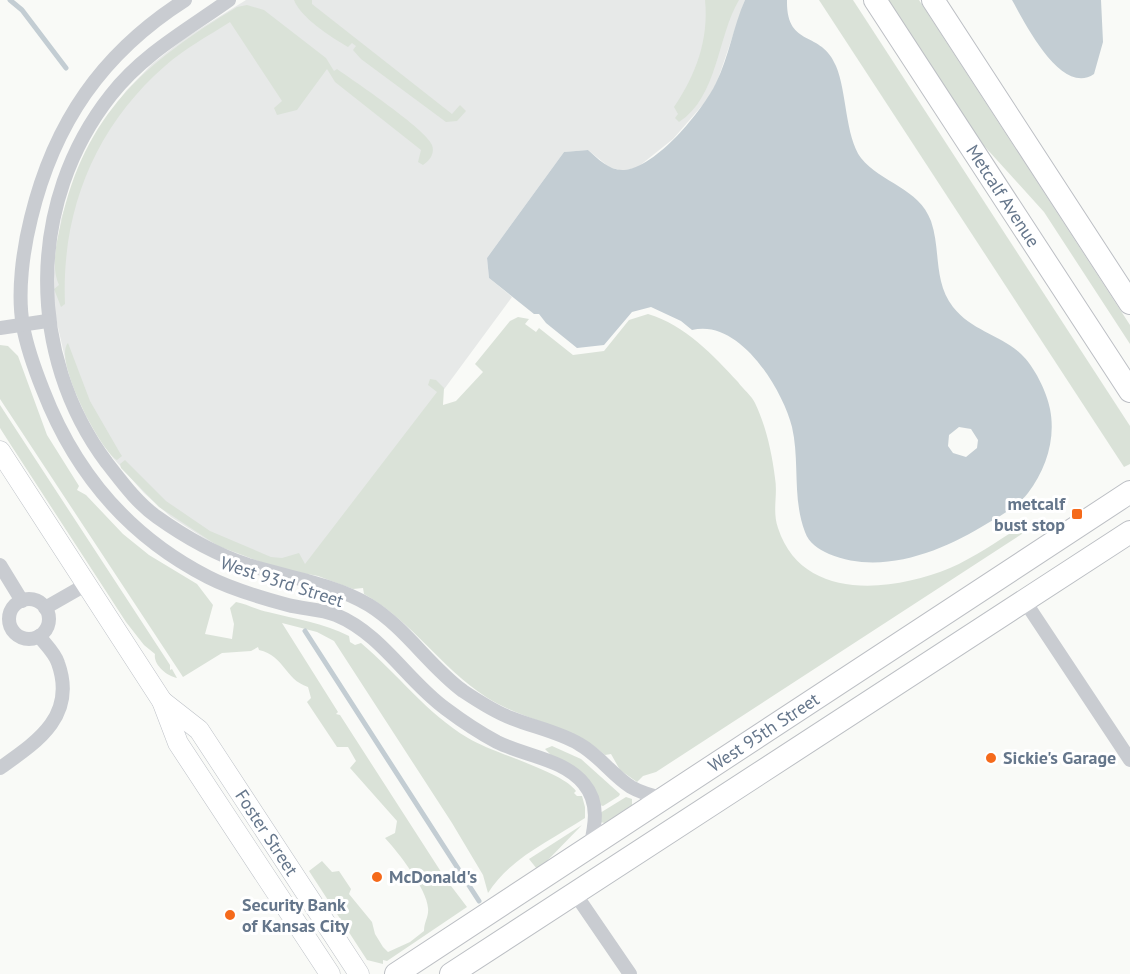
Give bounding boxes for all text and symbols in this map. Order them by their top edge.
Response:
street label: Metcalf Avenue [961,140,1045,251]
place label: metcalf bust stop [994,492,1066,536]
marker: metcalf bust stop [1070,507,1084,521]
street label: West 93rd Street [218,551,347,612]
street label: West 95th Street [704,687,823,777]
place label: Sickie's Garage [1003,746,1116,769]
marker: Sickie's Garage [984,751,998,765]
street label: Foster Street [230,785,304,880]
place label: McDonald's [389,865,477,888]
marker: McDonald's [370,870,384,884]
place label: Security Bank of Kansas City [242,893,350,937]
marker: Security Bank of Kansas City [223,908,237,922]

